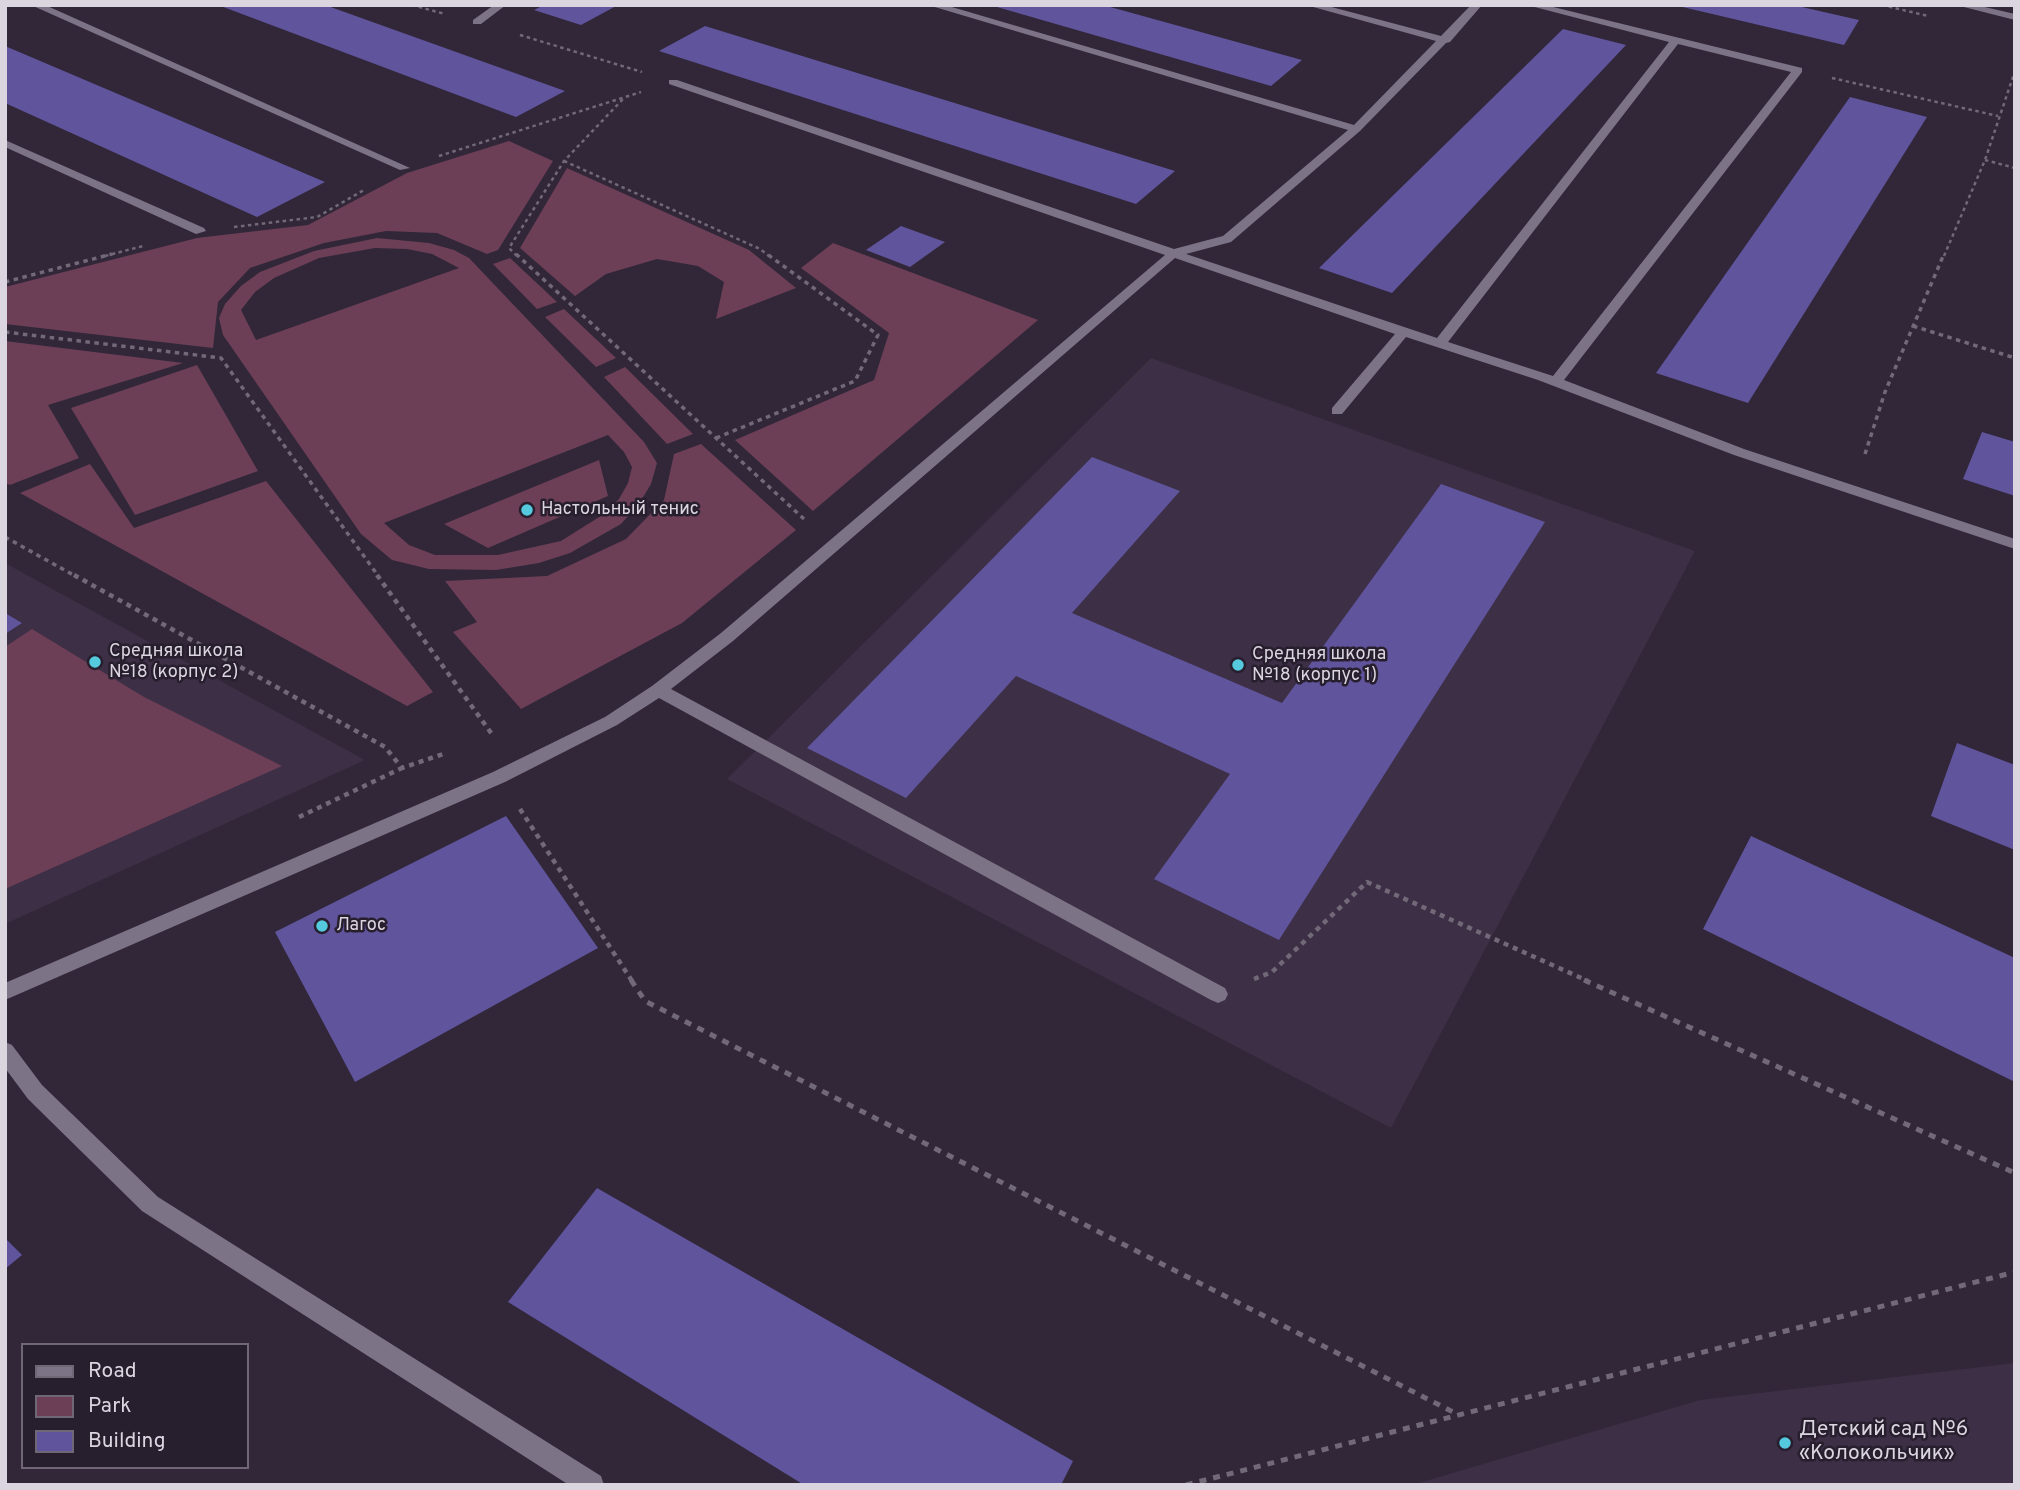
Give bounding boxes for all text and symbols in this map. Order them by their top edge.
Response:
place label: Настольный тенис [541,499,699,521]
marker: Настольный тенис [519,502,535,518]
place label: Средняя школа №18 (корпус 2) [109,641,243,684]
place label: Средняя школа №18 (корпус 1) [1252,644,1386,686]
marker: Средняя школа №18 (корпус 2) [87,654,103,670]
marker: Средняя школа №18 (корпус 1) [1230,657,1246,673]
place label: Лагос [336,915,386,937]
marker: Лагос [314,918,330,934]
legend [21,1343,248,1469]
text: Road [88,1358,137,1385]
text: Park [88,1393,131,1420]
place label: Детский сад №6 «Колокольчик» [1799,1418,1968,1468]
text: Building [88,1428,166,1455]
marker: Детский сад №6 «Колокольчик» [1777,1435,1793,1451]

